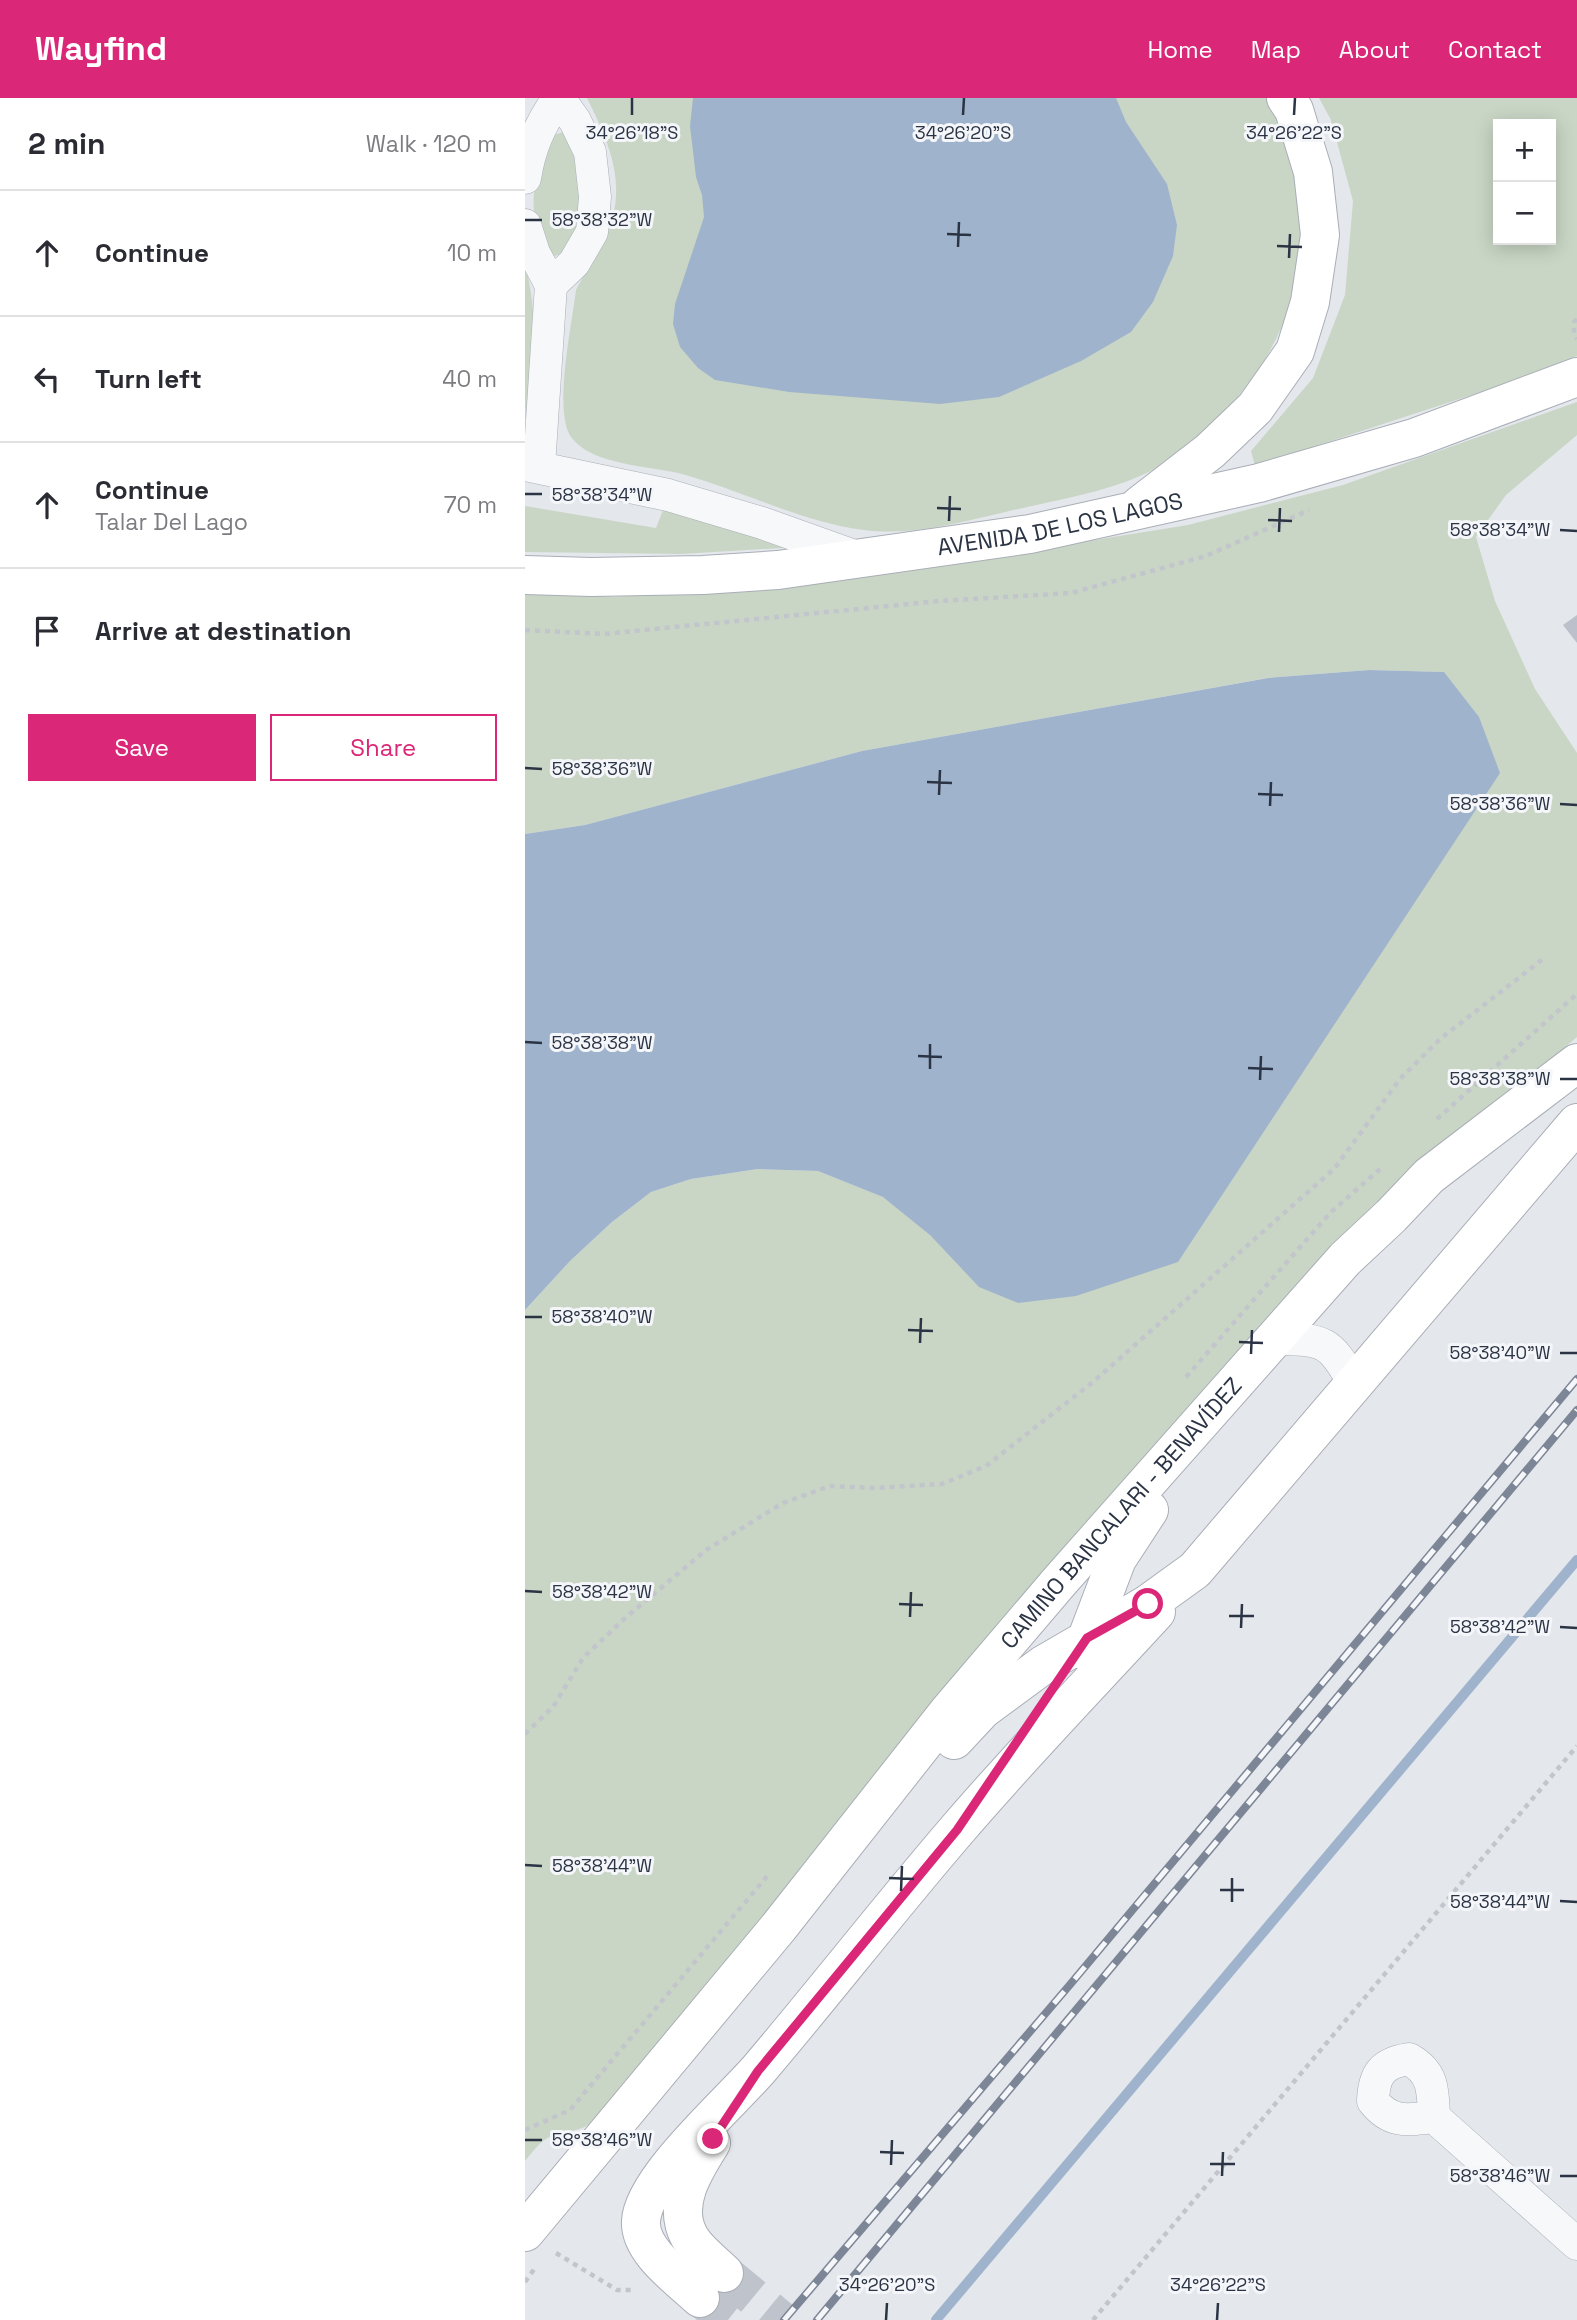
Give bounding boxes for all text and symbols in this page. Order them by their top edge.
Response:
text: Wayfind [35,28,167,70]
text: Home [1147,34,1213,65]
text: Map [1251,34,1301,65]
text: About [1339,34,1410,65]
text: Contact [1448,34,1542,65]
map controls [1493,119,1556,245]
button: + [1493,119,1556,182]
text: 34°26'18"S [586,121,678,144]
text: 34°26'20"S [915,121,1011,144]
text: 34°26'22"S [1246,121,1342,144]
text: 2 min [28,124,106,163]
text: Walk · 120 m [366,129,497,159]
button: − [1493,182,1556,245]
text: 58°38'32"W [552,208,653,231]
icon: ahead [28,234,66,272]
text: Continue [95,236,209,270]
text: 10 m [447,238,497,268]
icon: left [28,360,66,398]
text: Turn left [95,362,202,396]
text: 40 m [442,364,497,394]
text: Continue [95,473,209,507]
text: 58°38'34"W [552,483,652,506]
street label: AVENIDA DE LOS LAGOS [935,485,1186,562]
icon: ahead [28,486,66,524]
text: 70 m [444,490,497,520]
text: Talar Del Lago [95,507,248,537]
text: 58°38'34"W [1450,518,1550,541]
icon: arrive [28,612,66,650]
text: Arrive at destination [95,614,352,648]
button: Save [28,714,256,781]
button: Share [270,714,497,781]
text: 58°38'36"W [552,757,653,780]
text: 58°38'36"W [1450,792,1551,815]
text: 58°38'38"W [552,1031,653,1054]
text: 58°38'38"W [1450,1067,1551,1090]
text: 58°38'40"W [552,1305,653,1328]
text: 58°38'40"W [1450,1341,1551,1364]
street label: CAMINO BANCALARI - BENAVÍDEZ [994,1371,1248,1655]
text: 58°38'42"W [552,1580,652,1603]
route start [1132,1588,1163,1619]
text: 58°38'42"W [1450,1615,1550,1638]
text: 58°38'44"W [552,1854,652,1877]
text: 58°38'44"W [1450,1890,1550,1913]
route end [697,2123,728,2154]
text: 58°38'46"W [552,2128,652,2151]
text: 58°38'46"W [1450,2164,1550,2187]
text: 34°26'20"S [839,2273,935,2296]
text: 34°26'22"S [1170,2273,1266,2296]

